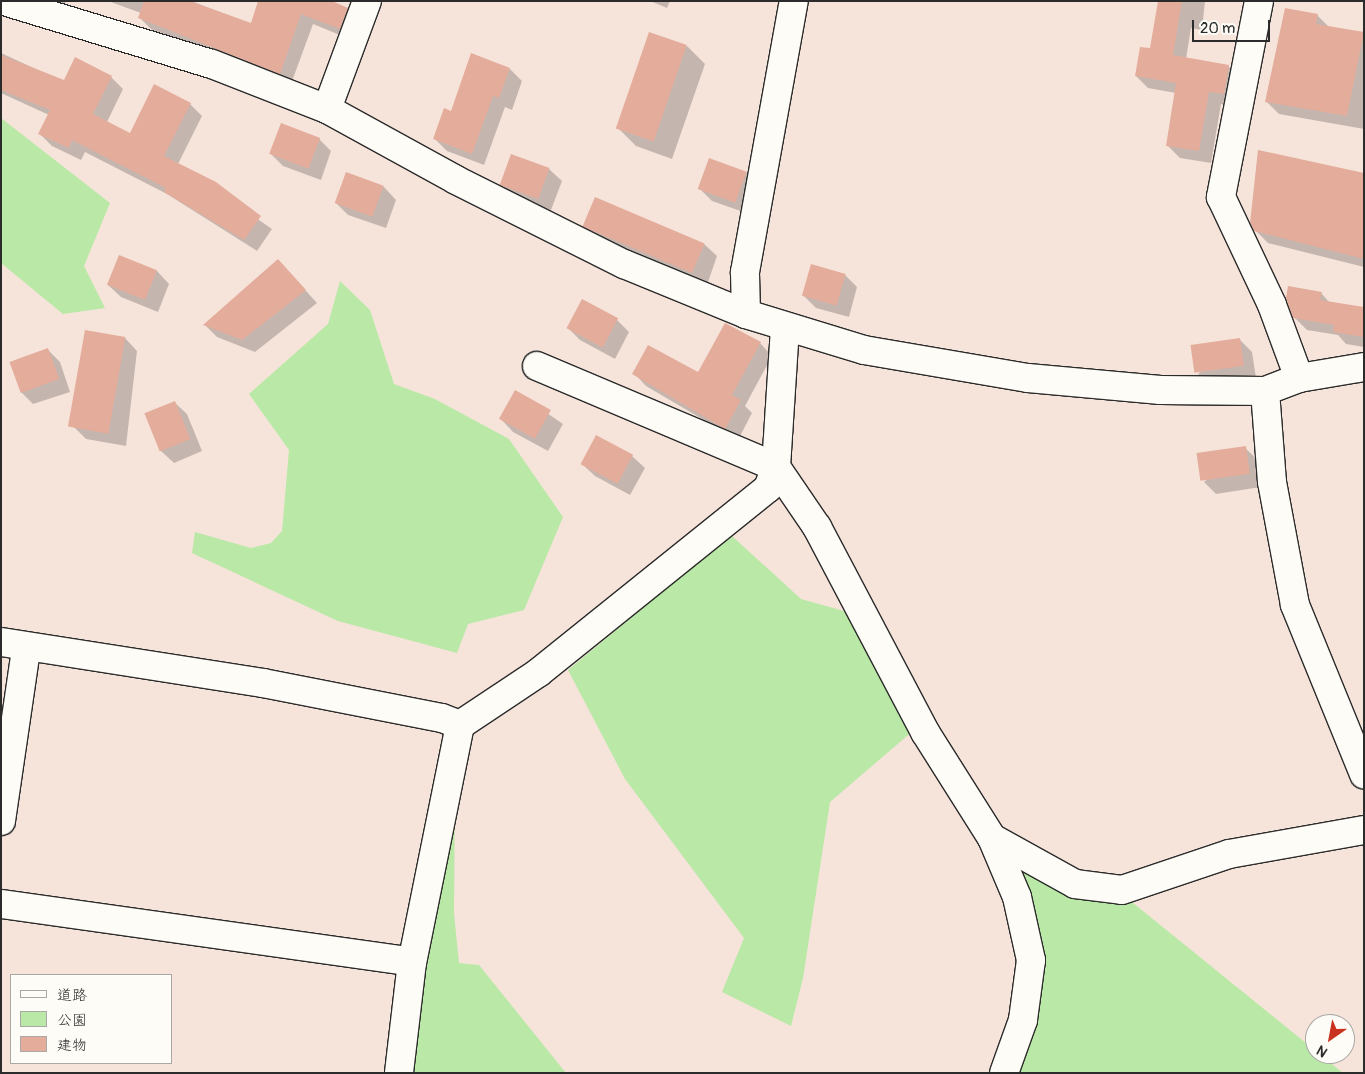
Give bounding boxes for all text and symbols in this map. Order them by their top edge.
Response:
scale bar [1195,10,1272,42]
text: 20 m [1200,19,1235,38]
legend [10,974,172,1064]
text: 道路 [57,986,87,1005]
text: 公園 [57,1011,87,1030]
north arrow [1305,1014,1355,1064]
text: 建物 [57,1036,87,1055]
text: N [1314,1041,1331,1061]

